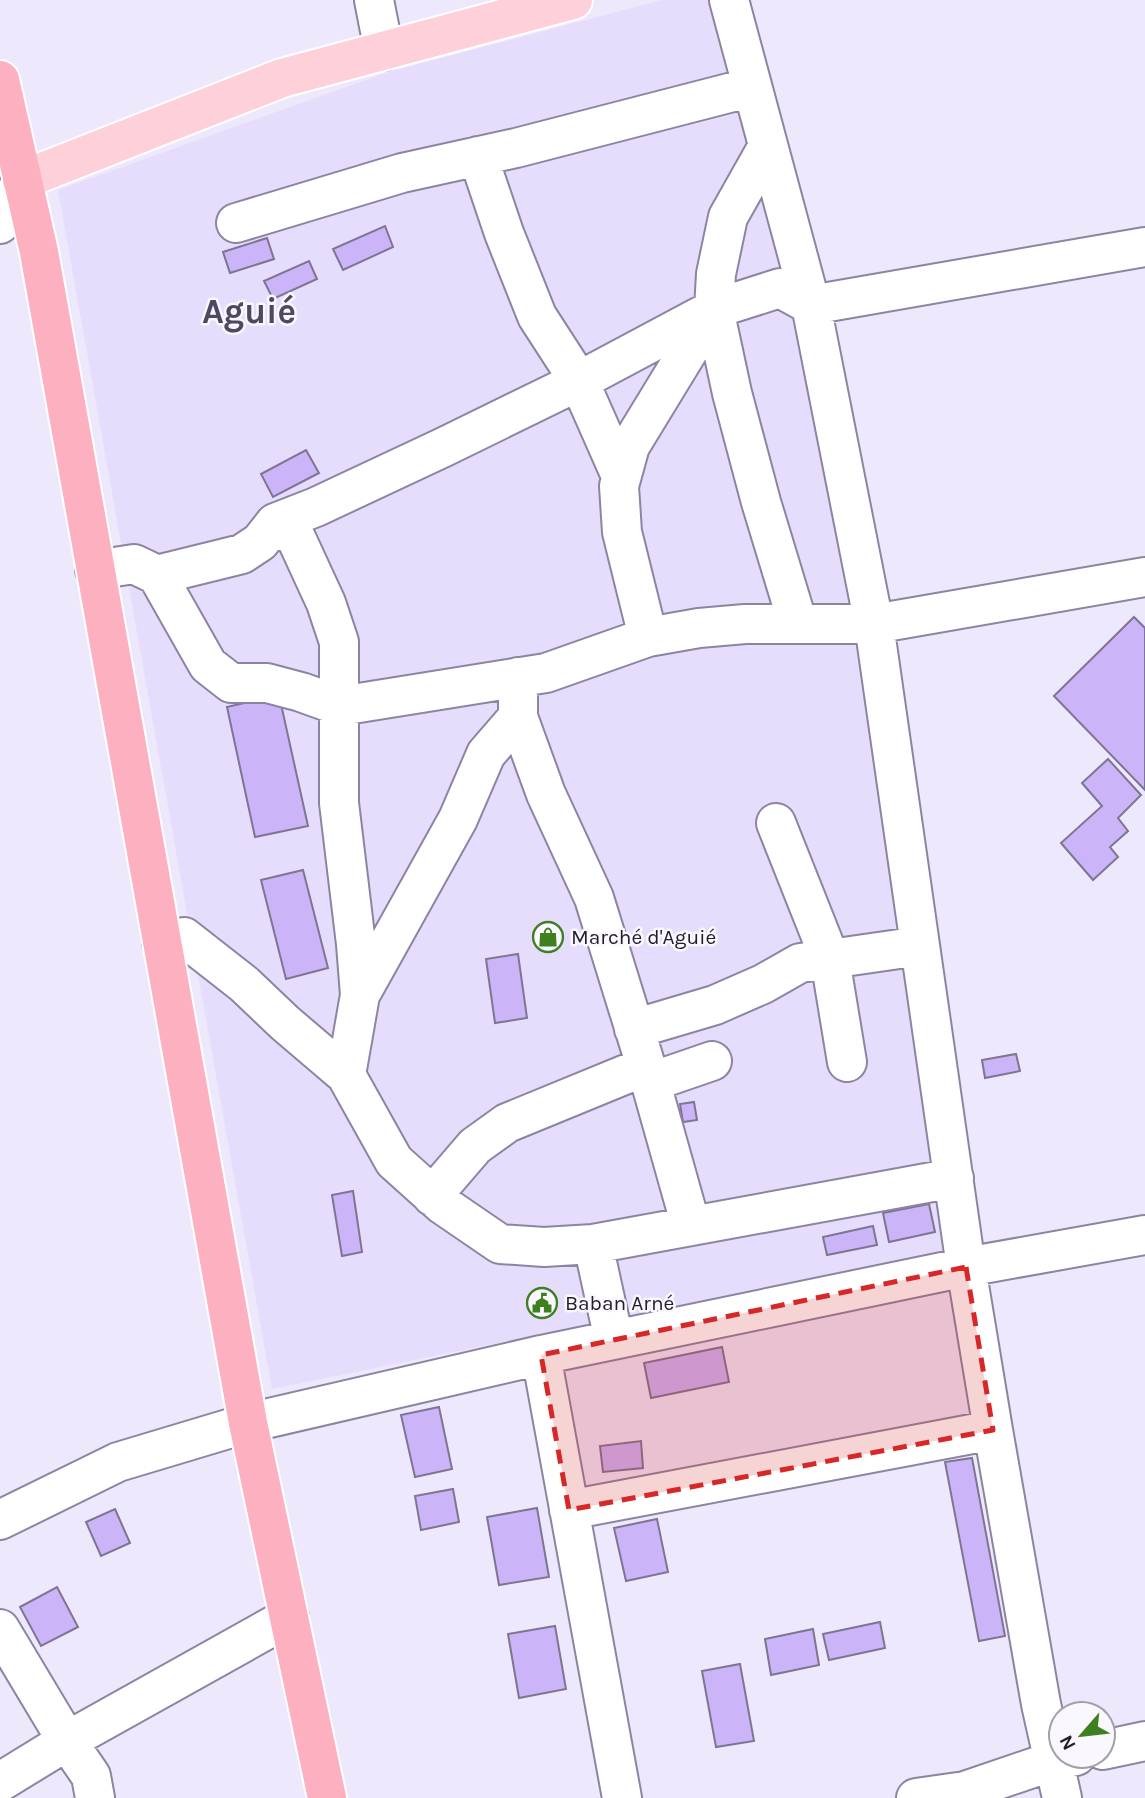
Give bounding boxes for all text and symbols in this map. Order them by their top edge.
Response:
district label: Aguié [202,291,296,333]
shop icon: Marché d'Aguié [531,920,565,954]
place label: Marché d'Aguié [571,925,716,949]
public building icon: Baban Arné [525,1286,559,1320]
place label: Baban Arné [565,1291,674,1315]
north arrow [1047,1700,1117,1770]
text: N [1055,1731,1081,1754]

